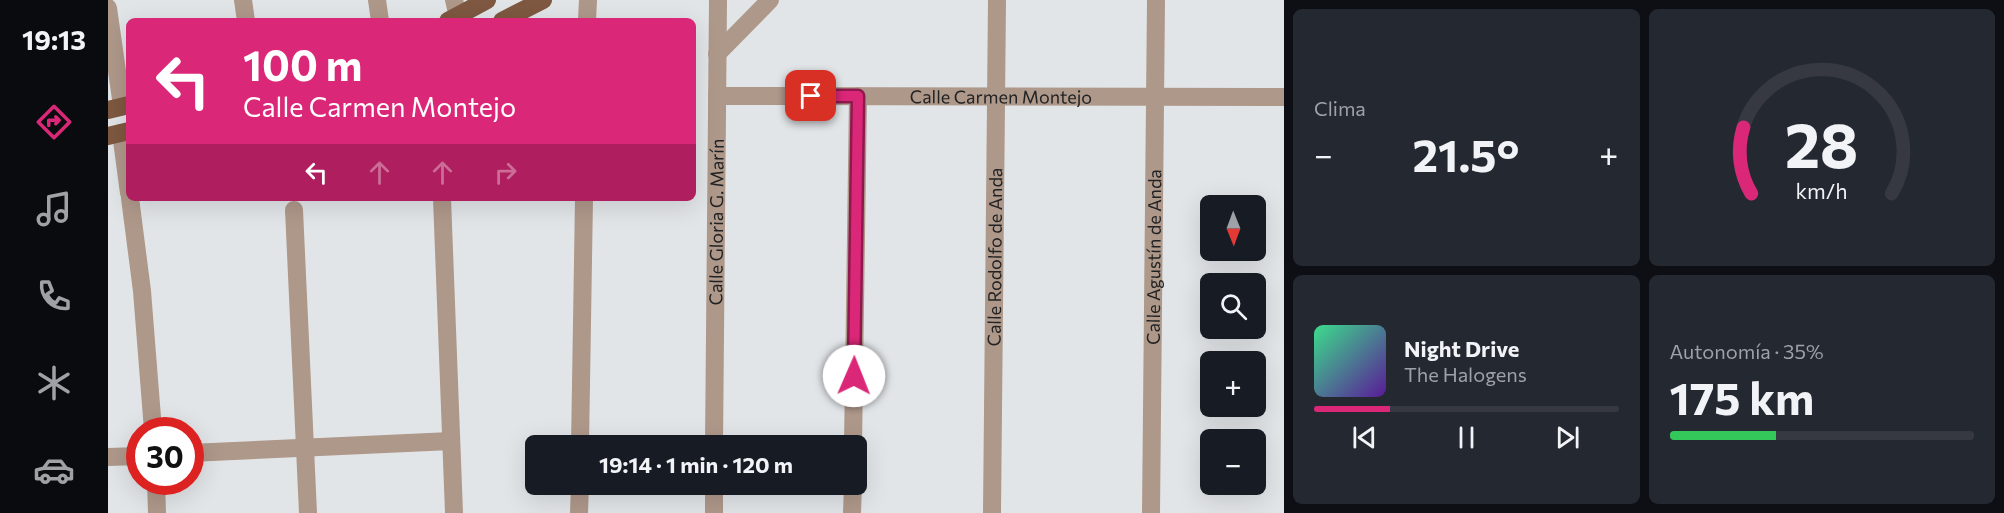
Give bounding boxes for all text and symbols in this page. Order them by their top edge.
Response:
text: 19:13 [22,23,86,56]
text: 100 m [243,38,363,90]
icon: left [144,42,222,120]
pin [785,70,836,121]
icon: arrive [794,79,827,112]
street label: Calle Carmen Montejo [910,85,1092,108]
text: Calle Carmen Montejo [243,90,516,123]
text: Clima [1314,96,1366,120]
icon: directions [33,101,75,143]
text: 28 [1785,105,1859,181]
text: 21.5° [1412,126,1519,181]
text: − [1314,133,1333,174]
text: + [1599,133,1619,174]
street label: Calle Gloria G. Marín [704,139,728,305]
icon: left [300,156,333,189]
icon: ahead [363,156,396,189]
icon: ahead [426,156,459,189]
icon: right [489,156,522,189]
street label: Calle Rodolfo de Anda [983,168,1006,346]
street label: Calle Agustín de Anda [1142,169,1165,345]
text: km/h [1796,178,1848,204]
icon: music [33,188,75,230]
north arrow [1200,195,1266,261]
map controls [1200,195,1266,495]
button: search [1200,273,1266,339]
icon: phone [33,275,75,317]
text: Night Drive [1404,335,1519,362]
text: Autonomía · 35% [1670,339,1824,363]
position arrow [822,344,886,408]
button: + [1200,351,1266,417]
icon: climate [33,362,75,404]
text: The Halogens [1404,362,1527,386]
text: 175 km [1670,369,1814,424]
speed limit sign: 30 [126,417,204,495]
icon: previous [1348,421,1381,454]
icon: pause [1450,421,1483,454]
icon: next [1551,421,1584,454]
button: − [1200,429,1266,495]
icon: car [33,449,75,491]
text: 19:14 · 1 min · 120 m [599,451,793,478]

